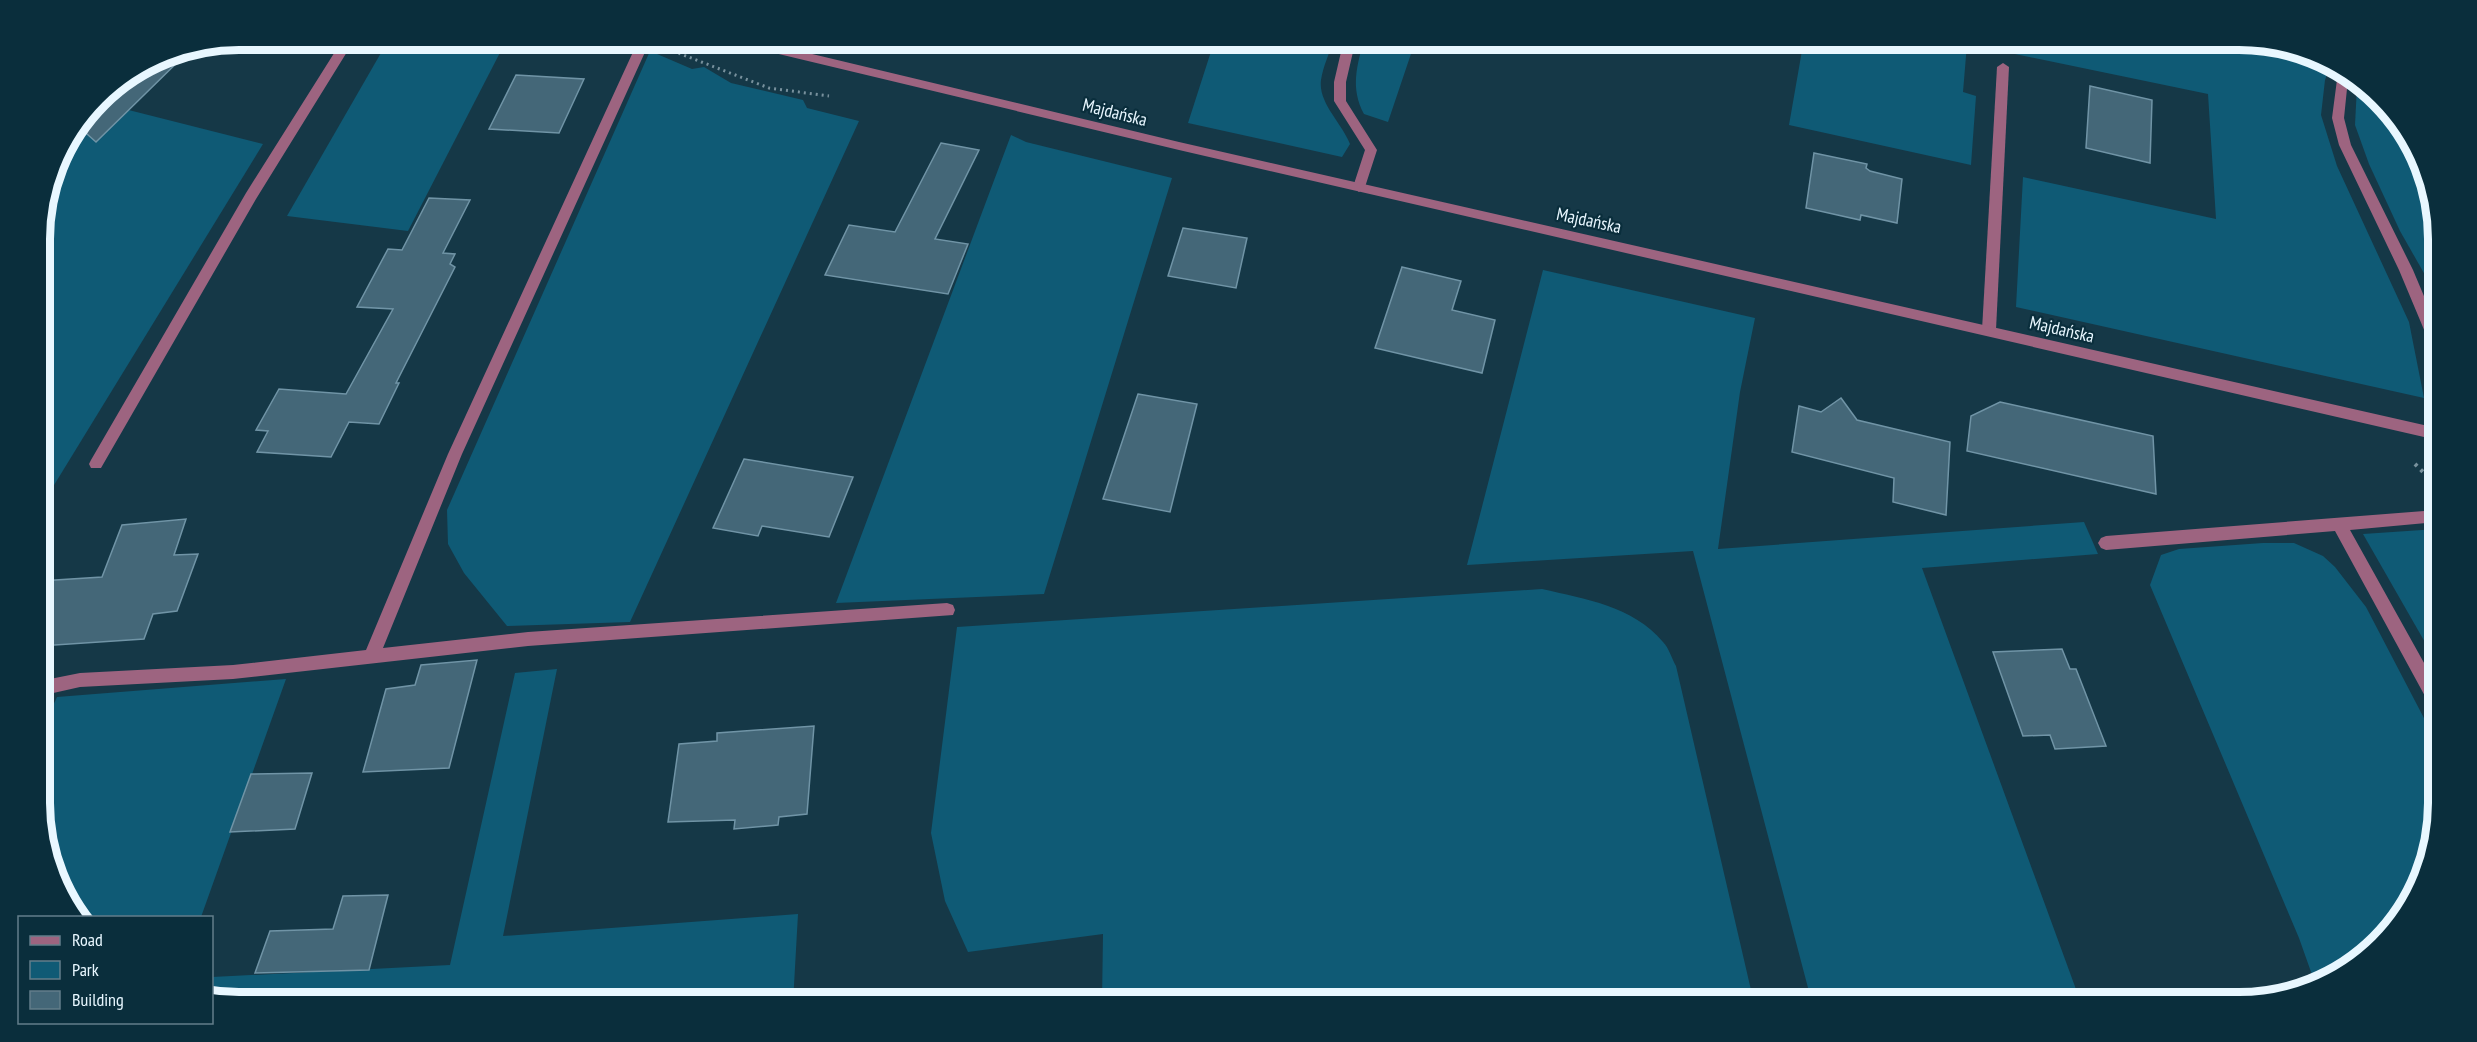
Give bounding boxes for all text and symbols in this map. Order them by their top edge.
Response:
street label: Majdańska [1080,93,1150,131]
street label: Majdańska [1554,202,1624,238]
street label: Majdańska [2027,310,2097,348]
legend [18,916,213,1024]
text: Road [72,928,103,951]
text: Park [72,958,99,981]
text: Building [72,988,124,1011]

